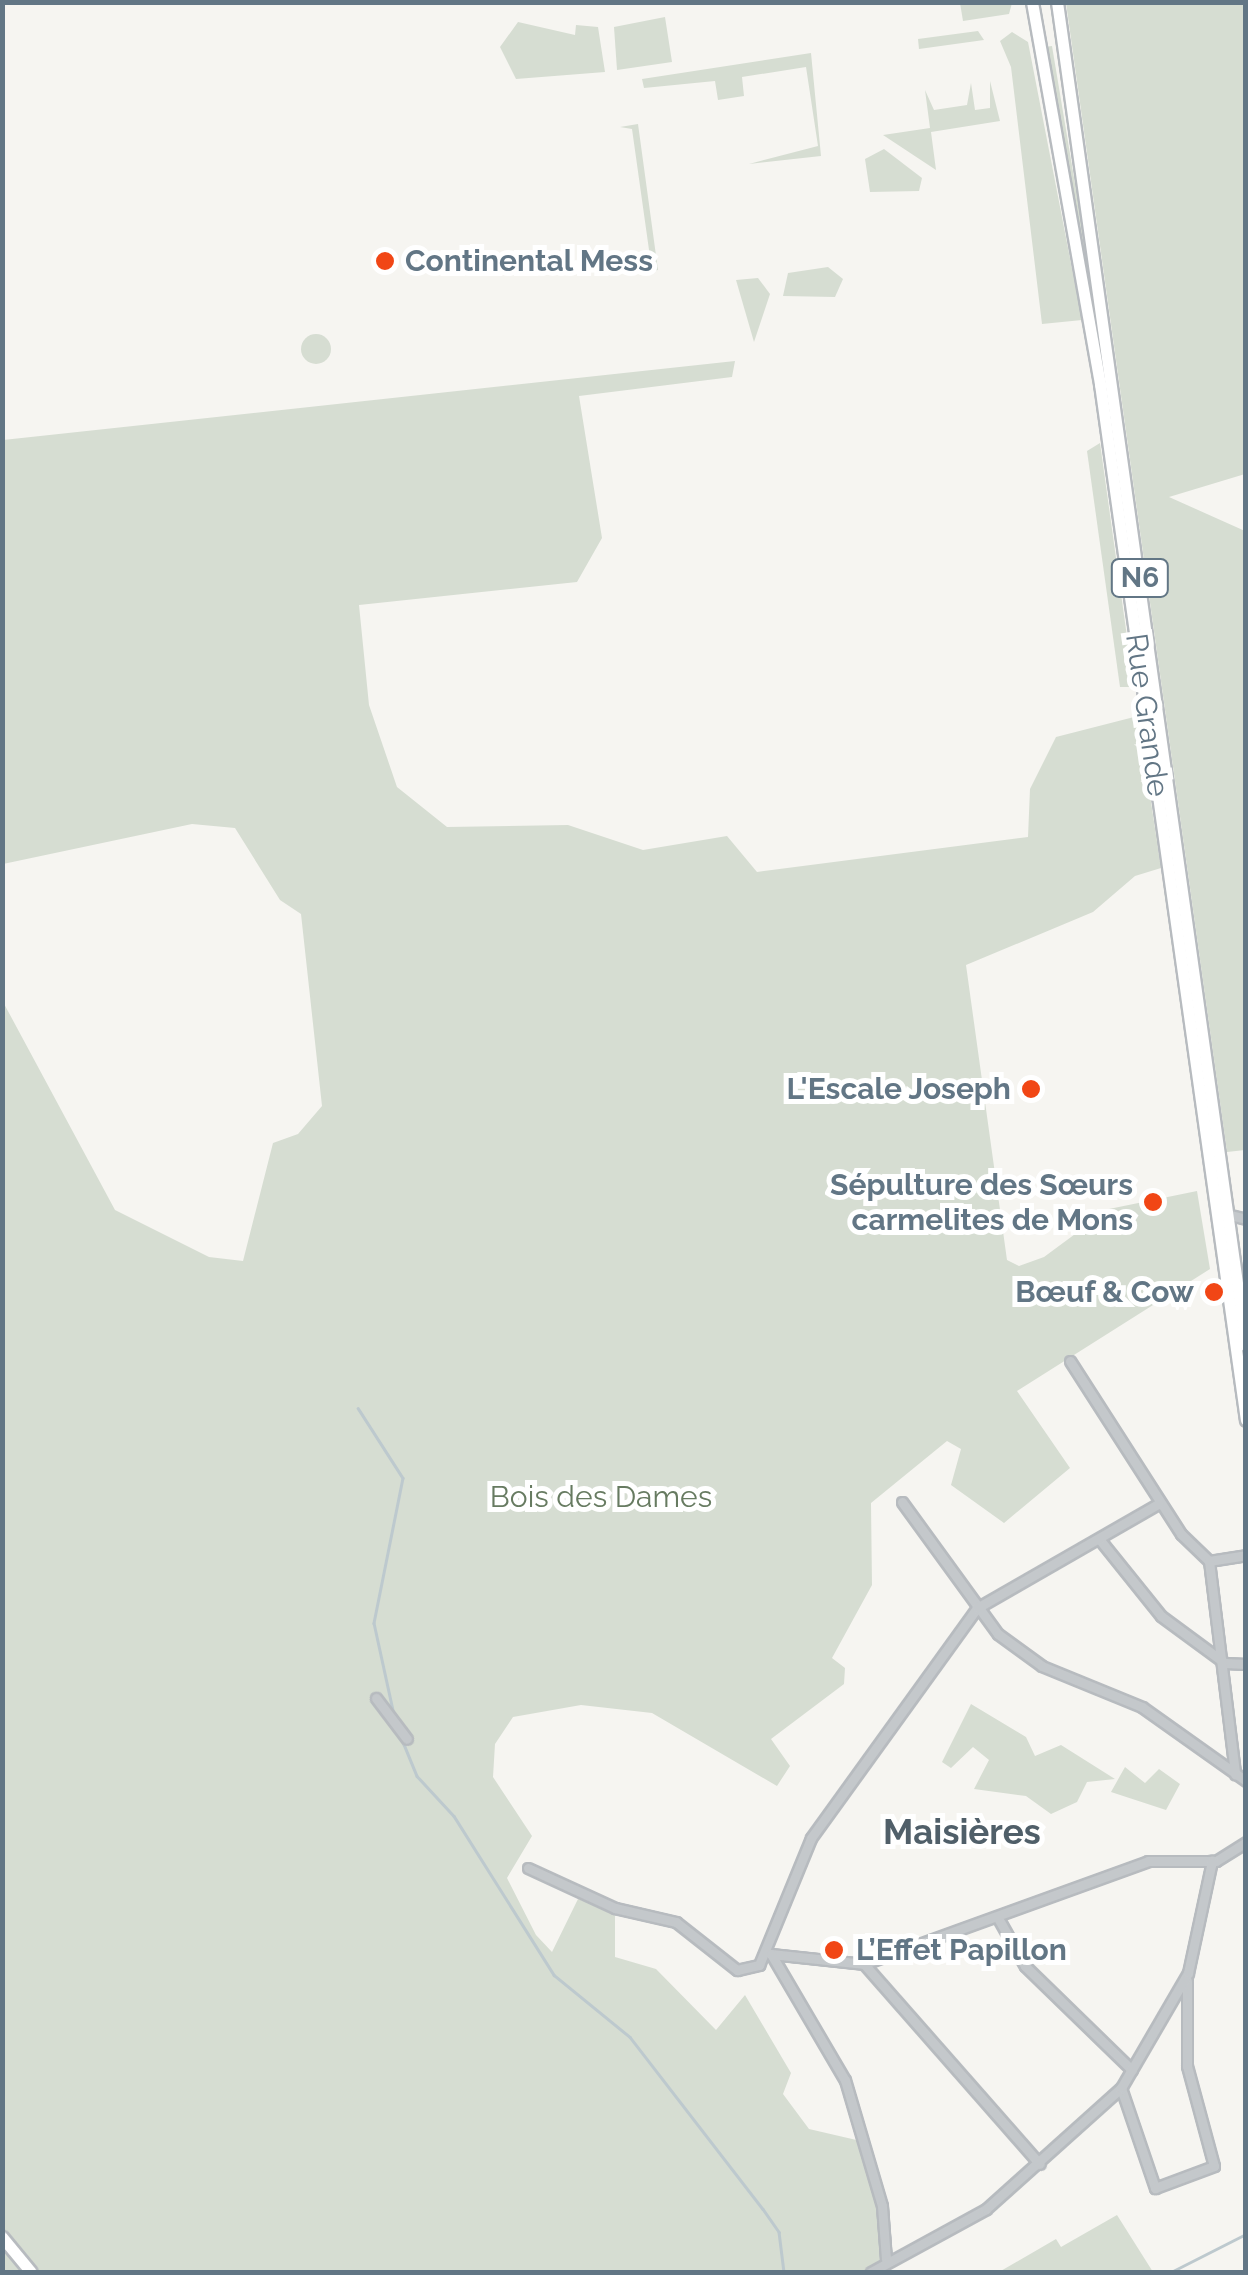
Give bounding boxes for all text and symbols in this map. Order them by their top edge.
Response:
place label: Continental Mess [405,243,654,279]
marker: Continental Mess [374,250,396,272]
road number: N6 [1110,555,1170,601]
street label: Rue Grande [1118,631,1176,799]
place label: L'Escale Joseph [786,1071,1011,1107]
marker: L'Escale Joseph [1020,1078,1042,1100]
place label: Sépulture des Sœurs carmelites de Mons [830,1167,1133,1238]
marker: Sépulture des Sœurs carmelites de Mons [1142,1191,1164,1213]
place label: Bœuf & Cow [1015,1274,1194,1310]
marker: Bœuf & Cow [1203,1281,1225,1303]
park label: Bois des Dames [490,1479,712,1515]
district label: Maisières [883,1811,1041,1853]
place label: L’Effet Papillon [856,1932,1067,1968]
marker: L’Effet Papillon [821,1937,847,1963]

